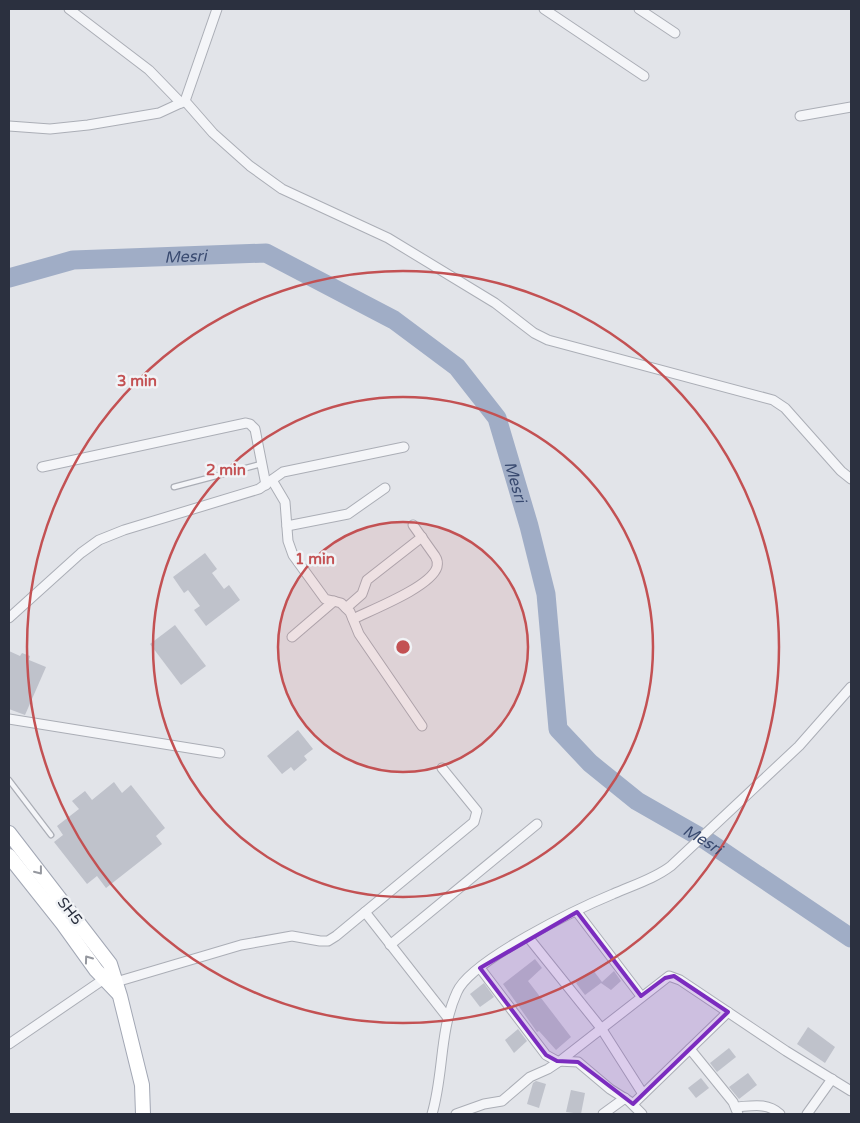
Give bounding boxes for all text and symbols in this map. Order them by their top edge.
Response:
water label: Mesri [164,246,209,268]
text: 3 min [117,372,157,390]
water label: Mesri [499,459,531,507]
text: 2 min [206,461,246,479]
text: 1 min [295,550,335,568]
centre of rings [394,638,412,656]
water label: Mesri [679,820,727,860]
one-way arrow [33,865,42,875]
street label: SH5 [54,894,86,928]
one-way arrow [85,955,94,965]

